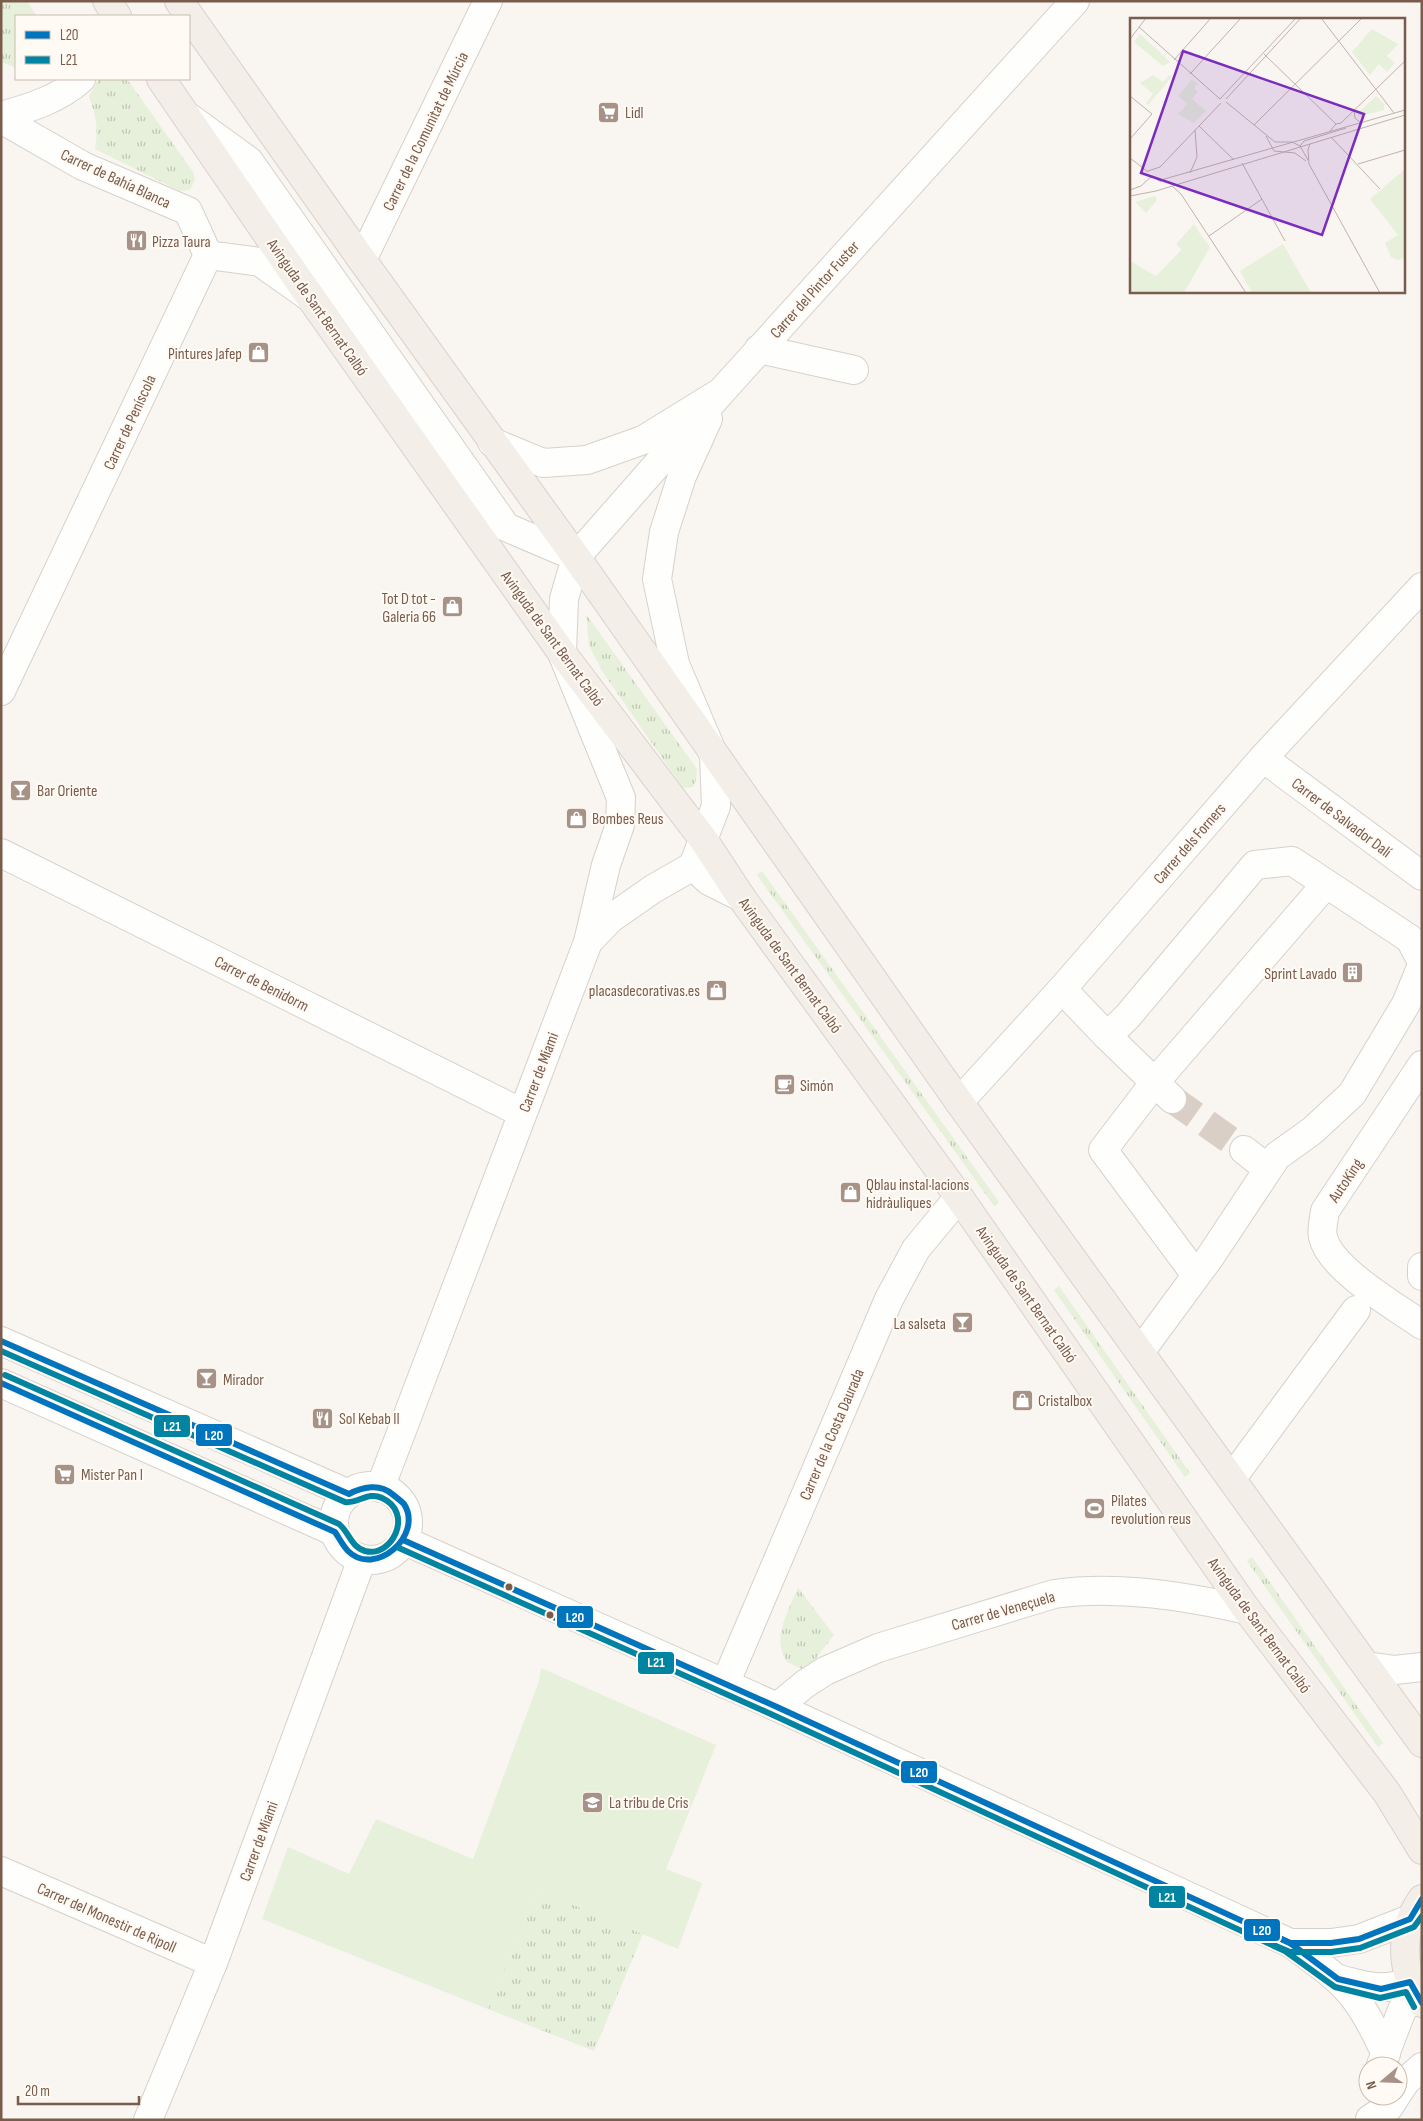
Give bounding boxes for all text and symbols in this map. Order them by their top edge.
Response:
legend [15,15,190,80]
inset map [1130,18,1406,292]
text: L20 [60,26,79,45]
street label: Carrer de la Comunitat de Múrcia [380,49,473,214]
text: L21 [60,51,78,70]
supermarket icon: Lidl [597,100,621,124]
place label: Lidl [625,104,644,123]
street label: Carrer de Bahía Blanca [57,146,173,213]
restaurant icon: Pizza Taura [124,229,148,253]
place label: Pizza Taura [152,233,211,252]
street label: Avinguda de Sant Bernat Calbó [262,235,371,380]
street label: Carrer del Pintor Fuster [766,237,864,343]
shop icon: Pintures Jafep [246,341,270,365]
place label: Pintures Jafep [168,345,242,364]
street label: Carrer de Peníscola [100,372,161,473]
street label: Avinguda de Sant Bernat Calbó [496,567,607,710]
place label: Tot D tot - Galeria 66 [381,590,436,627]
shop icon: Tot D tot - Galeria 66 [440,595,464,619]
street label: Carrer de Salvador Dalí [1287,774,1395,862]
bar icon: Bar Oriente [9,778,33,802]
place label: Bar Oriente [37,782,98,801]
street label: Carrer dels Forners [1150,799,1231,888]
shop icon: Bombes Reus [564,806,588,830]
place label: Bombes Reus [592,810,664,829]
street label: Avinguda de Sant Bernat Calbó [734,894,845,1037]
street label: Carrer de Benidorm [211,952,312,1016]
building icon: Sprint Lavado [1341,961,1365,985]
place label: Sprint Lavado [1264,965,1337,984]
shop icon: placasdecorativas.es [704,978,728,1002]
place label: placasdecorativas.es [589,982,700,1001]
street label: Carrer de Miami [516,1030,563,1115]
cafe icon: Simón [772,1073,796,1097]
place label: Simón [800,1077,834,1096]
street label: AutoKing [1324,1155,1368,1207]
place label: Qblau instal·lacions hidràuliques [866,1176,970,1213]
shop icon: Qblau instal·lacions hidràuliques [838,1181,862,1205]
street label: Avinguda de Sant Bernat Calbó [971,1222,1080,1367]
bar icon: La salseta [950,1311,974,1335]
place label: La salseta [893,1315,946,1334]
street label: Carrer de la Costa Daurada [796,1366,869,1503]
bar icon: Mirador [195,1367,219,1391]
place label: Mirador [223,1371,264,1390]
shop icon: Cristalbox [1010,1388,1034,1412]
place label: Cristalbox [1038,1392,1092,1411]
restaurant icon: Sol Kebab II [311,1406,335,1430]
place label: Sol Kebab II [339,1410,400,1429]
line badge: L21 [153,1414,191,1438]
text: L21 [163,1418,181,1435]
line badge: L20 [195,1423,233,1447]
text: L20 [205,1427,224,1444]
supermarket icon: Mister Pan I [53,1462,77,1486]
place label: Mister Pan I [81,1466,143,1485]
place label: Pilates revolution reus [1111,1492,1191,1529]
sports icon: Pilates revolution reus [1083,1497,1107,1521]
street label: Avinguda de Sant Bernat Calbó [1203,1554,1314,1697]
unlabelled marker [504,1582,514,1592]
street label: Carrer de Veneçuela [949,1588,1057,1635]
line badge: L20 [556,1605,594,1629]
text: L20 [566,1609,585,1626]
unlabelled marker [545,1610,555,1620]
line badge: L21 [637,1651,675,1675]
text: L21 [647,1654,665,1671]
line badge: L20 [900,1760,938,1784]
text: L20 [910,1764,929,1781]
school or university icon: La tribu de Cris [581,1790,605,1814]
place label: La tribu de Cris [609,1794,689,1813]
street label: Carrer de Miami [236,1799,283,1884]
street label: Carrer del Monestir de Ripoll [34,1879,179,1958]
line badge: L21 [1148,1885,1186,1909]
text: L21 [1158,1889,1176,1906]
line badge: L20 [1243,1918,1281,1942]
text: L20 [1253,1922,1272,1939]
north arrow [1358,2056,1408,2106]
scale bar [18,2074,139,2106]
text: N [1362,2079,1380,2091]
text: 20 m [25,2082,50,2101]

